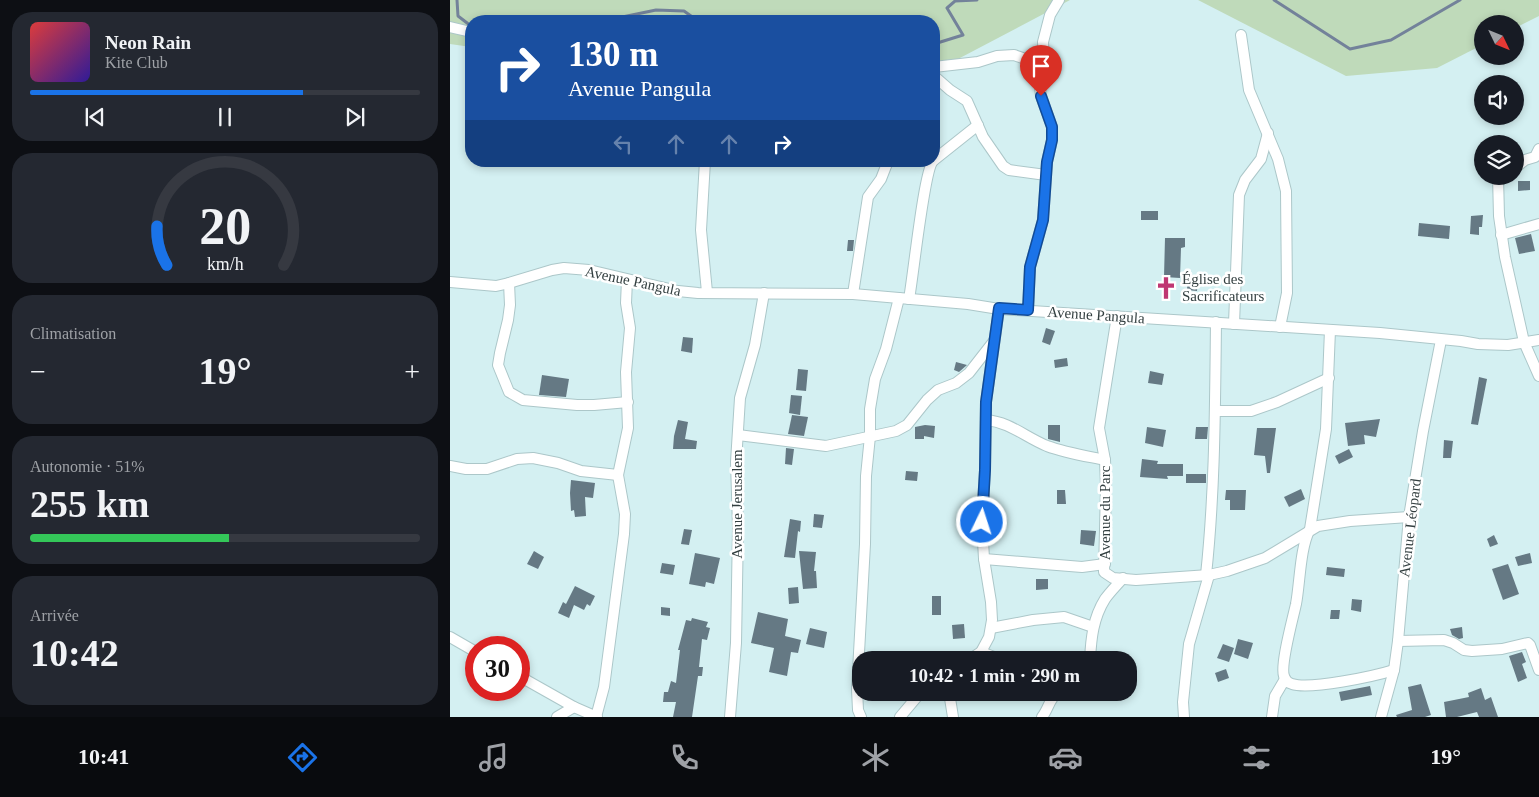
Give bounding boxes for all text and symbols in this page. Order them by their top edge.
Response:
north arrow [1474,15,1524,65]
map controls [1474,15,1524,185]
text: Neon Rain [105,32,191,53]
icon: right [485,35,550,100]
text: 130 m [568,35,658,74]
pin [1020,45,1062,96]
icon: arrive [1027,52,1055,80]
text: Kite Club [105,54,168,71]
button: sound [1474,75,1524,125]
text: Avenue Pangula [568,76,711,101]
icon: previous [81,103,109,131]
icon: pause [211,103,239,131]
icon: next [341,103,369,131]
icon: left [609,130,637,158]
icon: ahead [662,130,690,158]
icon: ahead [715,130,743,158]
icon: right [768,130,796,158]
button: layers [1474,135,1524,185]
text: 20 [199,198,251,255]
text: km/h [207,254,243,274]
street label: Avenue Pangula [584,263,683,299]
place label: Église des Sacrificateurs [1182,271,1265,304]
church icon: Église des Sacrificateurs [1153,275,1179,301]
street label: Avenue Pangula [1047,304,1146,326]
text: Climatisation [30,325,116,342]
text: 19° [198,350,252,392]
text: − [30,356,46,387]
text: + [404,356,420,387]
street label: Avenue Jerusalem [729,449,745,559]
text: Autonomie · 51% [30,458,145,475]
street label: Avenue du Parc [1097,465,1113,560]
street label: Avenue Léopard [1396,477,1424,578]
text: 255 km [30,483,149,525]
position arrow [955,495,1007,547]
text: Arrivée [30,607,79,624]
text: 10:42 [30,632,119,674]
speed limit sign: 30 [465,636,530,701]
text: 10:42 · 1 min · 290 m [909,665,1080,686]
icon: directions [285,740,320,775]
icon: music [476,740,511,775]
icon: phone [667,740,702,775]
icon: climate [858,740,893,775]
icon: car [1048,740,1083,775]
icon: filters [1239,740,1274,775]
text: 10:41 [78,744,129,769]
text: 19° [1430,744,1461,769]

